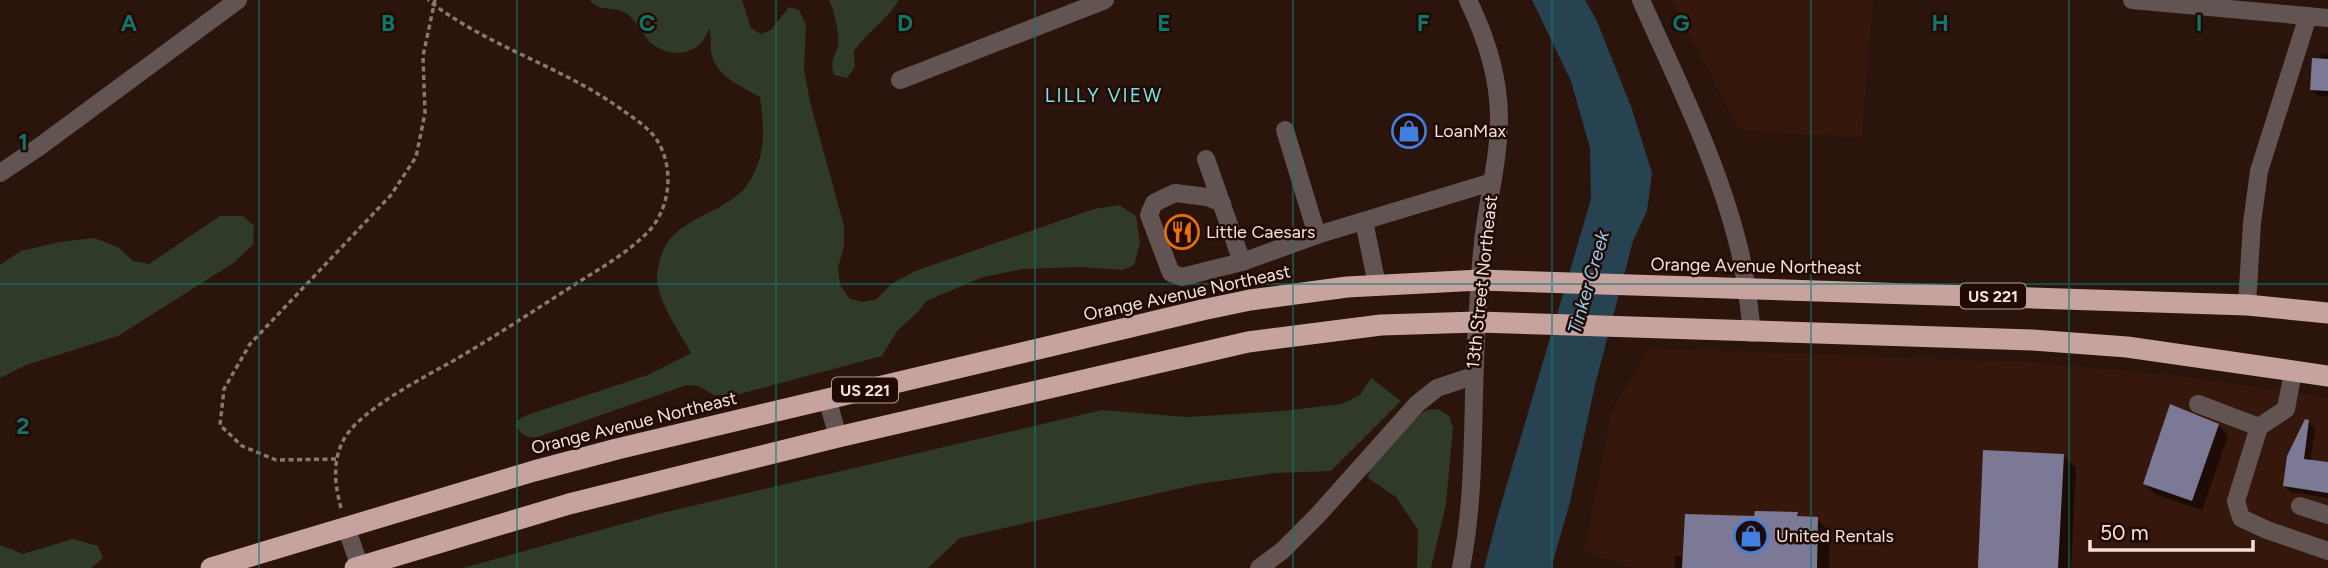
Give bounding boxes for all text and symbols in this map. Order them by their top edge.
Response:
text: A [121,9,138,37]
text: B [381,9,395,37]
text: C [639,9,656,37]
text: D [897,9,913,37]
text: E [1157,9,1171,37]
text: F [1417,9,1430,37]
text: G [1672,9,1690,37]
text: H [1931,9,1949,37]
text: I [2196,9,2202,37]
district label: LILLY VIEW [1045,84,1163,107]
shop icon: LoanMax [1390,112,1428,150]
place label: LoanMax [1434,120,1506,142]
text: 1 [18,128,28,156]
street label: 13th Street Northeast [1462,194,1502,370]
restaurant icon: Little Caesars [1163,213,1201,251]
place label: Little Caesars [1206,221,1315,243]
water label: Tinker Creek [1563,227,1614,336]
street label: Orange Avenue Northeast [1650,253,1862,279]
street label: Orange Avenue Northeast [1082,260,1293,326]
road number: US 221 [1960,284,2026,308]
road number: US 221 [832,378,898,402]
street label: Orange Avenue Northeast [529,387,739,459]
text: 2 [16,412,30,440]
scale bar [2090,508,2253,552]
shop icon: United Rentals [1732,517,1770,555]
text: 50 m [2100,520,2149,545]
place label: United Rentals [1776,525,1894,547]

